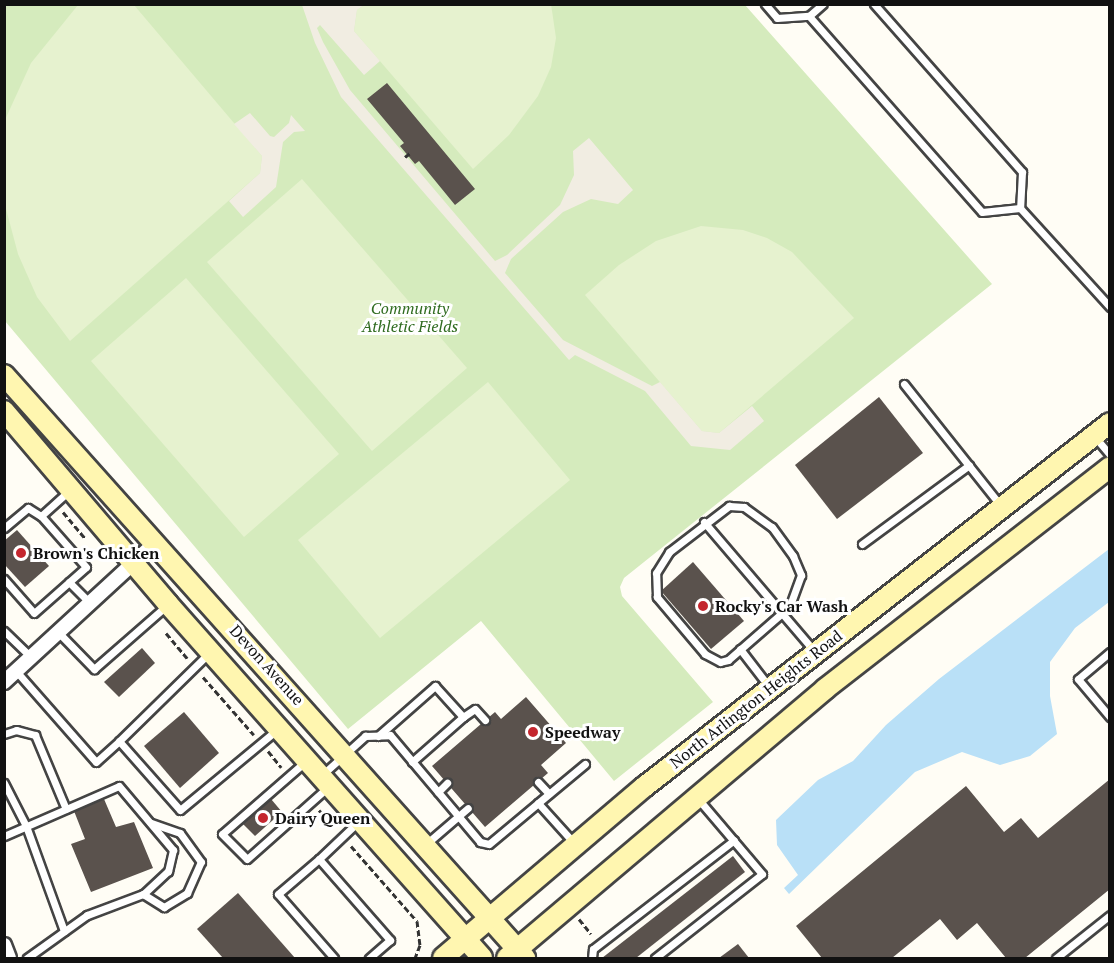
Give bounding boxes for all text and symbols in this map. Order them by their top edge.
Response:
park label: Community Athletic Fields [362,298,458,336]
place label: Brown's Chicken [33,543,159,563]
marker: Brown's Chicken [14,546,28,560]
place label: Rocky's Car Wash [715,596,848,616]
marker: Rocky's Car Wash [696,599,710,613]
street label: Devon Avenue [226,621,308,709]
street label: North Arlington Heights Road [666,626,846,772]
place label: Speedway [545,722,620,742]
marker: Speedway [526,725,540,739]
place label: Dairy Queen [275,808,370,828]
marker: Dairy Queen [256,811,270,825]

